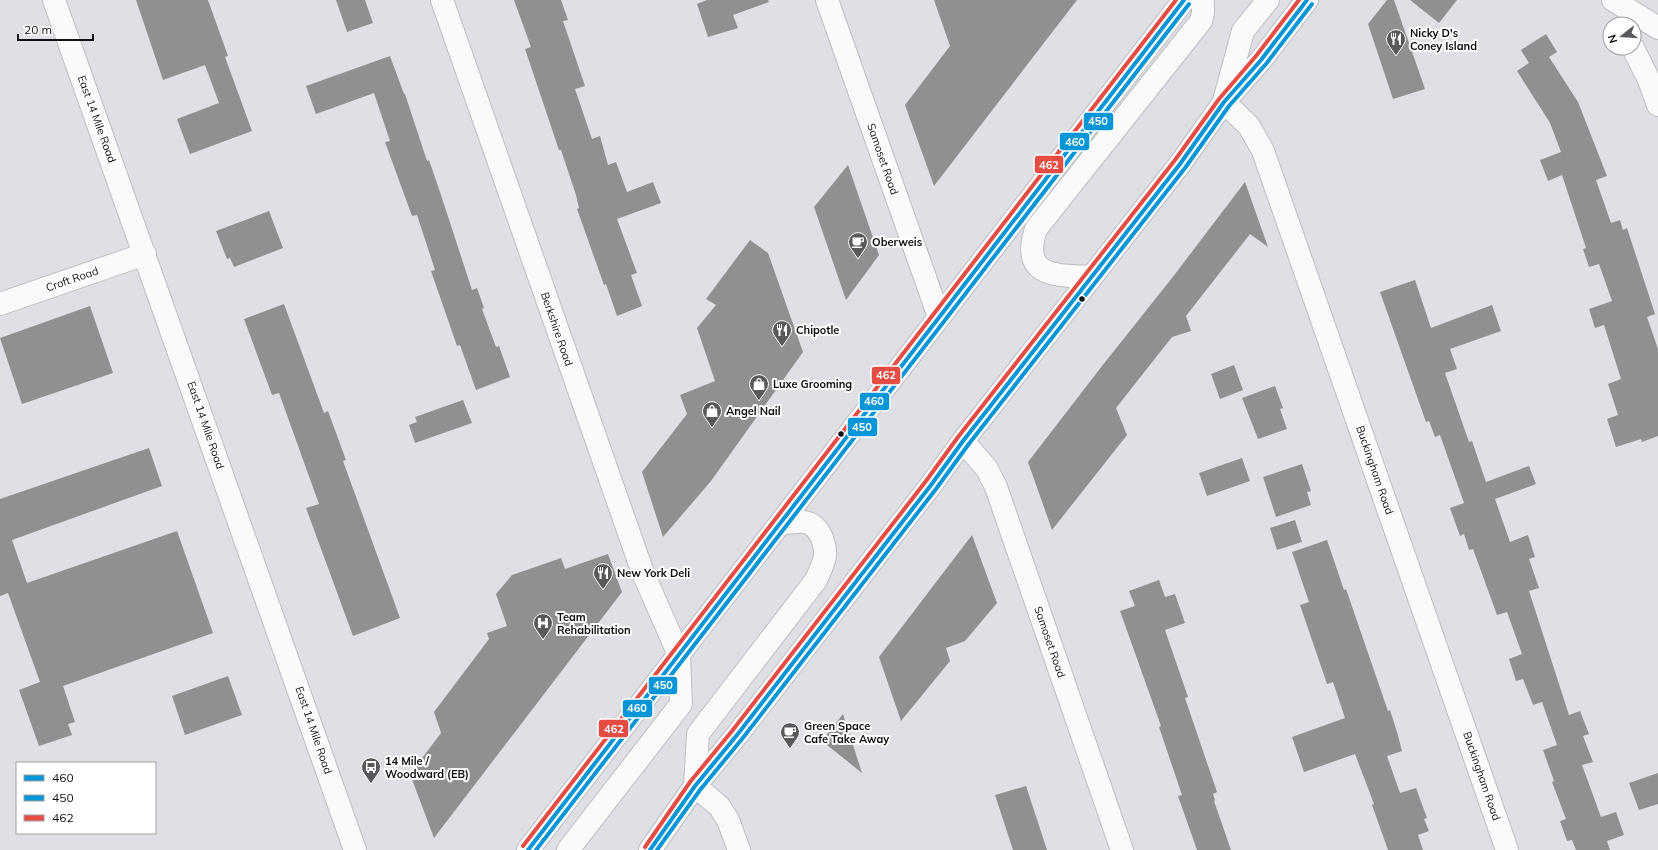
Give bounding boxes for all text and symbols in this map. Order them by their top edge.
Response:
scale bar [18,16,93,42]
north arrow [1602,16,1642,56]
text: 20 m [24,22,52,37]
place label: Nicky D's Coney Island [1410,26,1477,53]
restaurant icon: Nicky D's Coney Island [1385,28,1407,56]
text: N [1605,33,1620,45]
street label: East 14 Mile Road [75,74,119,164]
line badge: 450 [1083,112,1114,131]
text: 450 [1088,114,1108,128]
street label: Samoset Road [864,121,902,197]
line badge: 460 [1059,132,1090,151]
text: 460 [1065,135,1085,149]
line badge: 462 [1034,155,1064,174]
text: 462 [1039,158,1059,172]
cafe icon: Oberweis [847,231,869,259]
place label: Oberweis [872,235,923,249]
street label: Croft Road [44,263,100,295]
street label: Berkshire Road [538,290,576,368]
unlabelled marker [1077,294,1087,304]
restaurant icon: Chipotle [771,319,793,347]
place label: Chipotle [796,323,839,337]
line badge: 462 [871,366,901,385]
text: 462 [876,368,896,382]
shop icon: Luxe Grooming [748,373,770,401]
place label: Luxe Grooming [773,377,852,391]
street label: East 14 Mile Road [184,379,228,471]
line badge: 460 [859,392,890,411]
text: 460 [864,394,884,408]
shop icon: Angel Nail [701,400,723,428]
place label: Angel Nail [726,404,781,418]
line badge: 450 [847,417,878,437]
text: 450 [852,420,872,434]
street label: Buckingham Road [1353,424,1397,516]
unlabelled marker [836,429,846,439]
restaurant icon: New York Deli [592,562,614,590]
place label: New York Deli [617,566,690,580]
street label: Samoset Road [1031,604,1069,680]
place label: Team Rehabilitation [557,610,631,637]
hospital icon: Team Rehabilitation [532,612,554,640]
line badge: 450 [648,676,678,695]
text: 450 [653,678,673,692]
street label: East 14 Mile Road [292,684,336,776]
line badge: 460 [622,699,653,718]
text: 460 [627,701,647,715]
line badge: 462 [598,719,629,738]
place label: Green Space Cafe Take Away [804,719,889,746]
cafe icon: Green Space Cafe Take Away [779,721,801,749]
text: 462 [604,722,624,736]
street label: Buckingham Road [1460,730,1504,822]
place label: 14 Mile / Woodward (EB) [385,754,469,781]
bus stop icon: 14 Mile / Woodward (EB) [360,756,382,784]
legend [16,762,156,834]
text: 460 [52,770,74,785]
text: 450 [52,790,74,805]
text: 462 [52,810,74,825]

